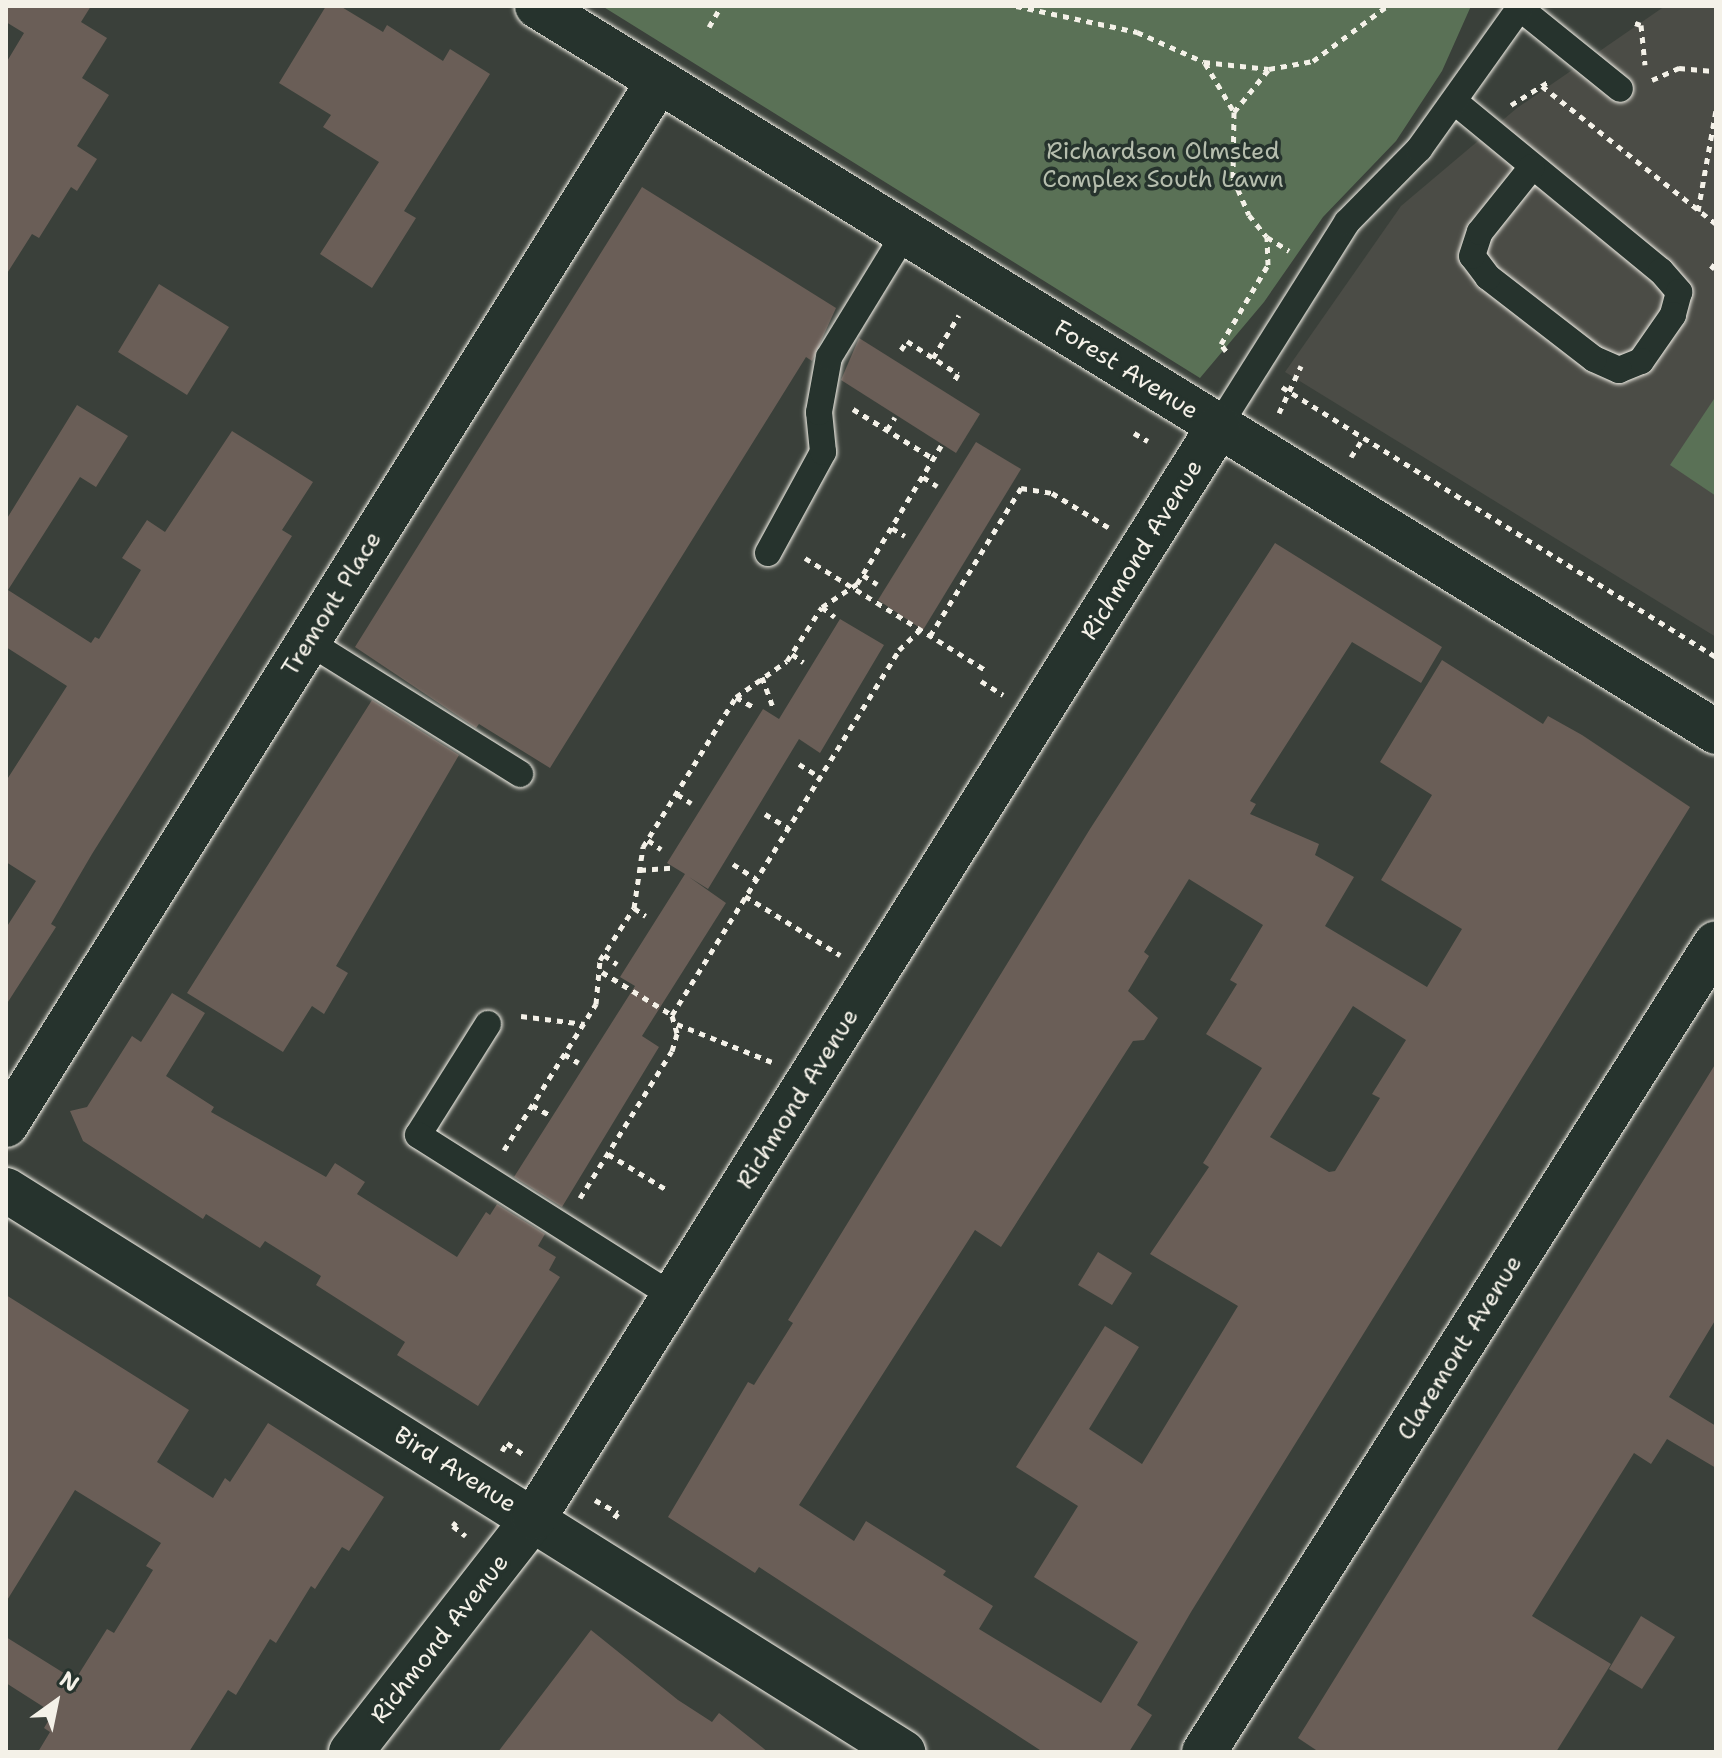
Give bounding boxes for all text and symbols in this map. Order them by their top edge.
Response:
park label: Richardson Olmsted Complex South Lawn [1042,138,1284,194]
street label: Forest Avenue [1049,314,1203,426]
street label: Richmond Avenue [1075,455,1209,645]
street label: Tremont Place [276,526,388,682]
street label: Richmond Avenue [731,1004,865,1194]
street label: Claremont Avenue [1391,1250,1529,1446]
street label: Bird Avenue [388,1421,522,1519]
street label: Richmond Avenue [365,1549,515,1729]
north arrow [16,1662,96,1742]
text: N [54,1665,85,1698]

